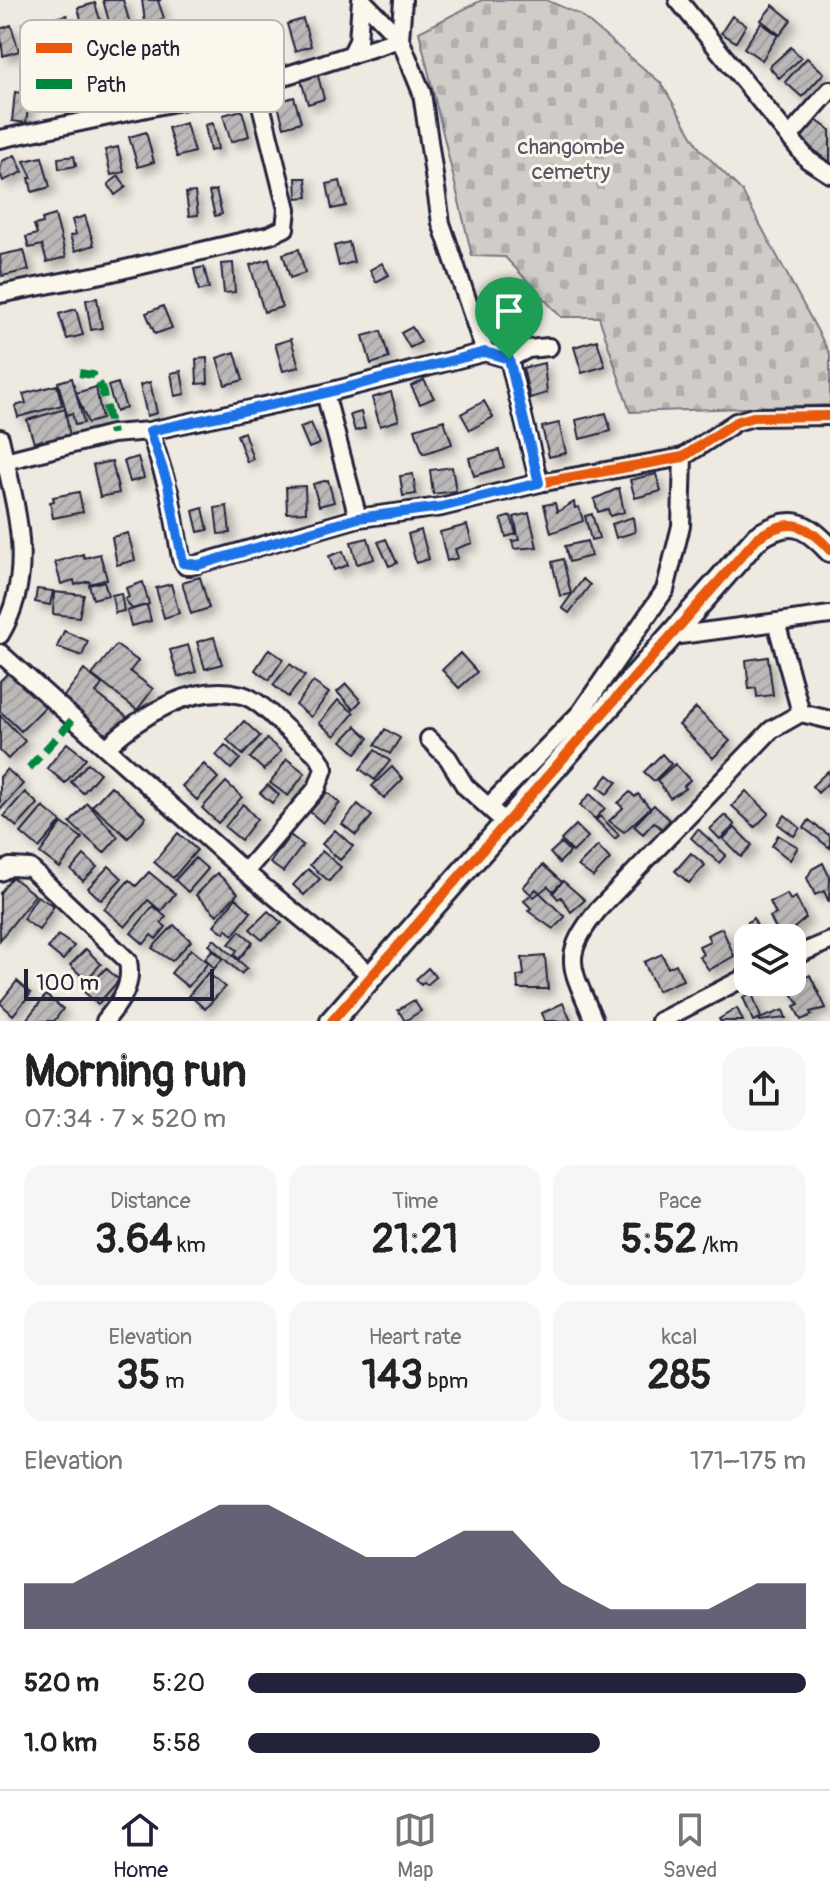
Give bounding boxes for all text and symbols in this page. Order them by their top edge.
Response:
legend [20,20,284,112]
text: Cycle path [86,35,180,63]
text: Path [86,71,126,99]
park label: changombe cemetry [518,133,625,186]
pin [475,277,543,359]
icon: arrive [487,289,531,333]
map controls [734,924,806,996]
button: layers [734,924,806,996]
scale bar [24,965,214,1001]
text: 100 m [36,969,99,997]
text: Morning run [24,1045,247,1100]
button: share [722,1047,806,1131]
text: 07:34 · 7 × 520 m [24,1103,226,1135]
text: Distance [110,1187,191,1215]
text: Time [392,1187,438,1215]
text: Pace [658,1187,701,1215]
text: 3.64 [95,1215,172,1264]
text: 21:21 [372,1215,458,1264]
text: 5:52 [621,1215,697,1264]
text: km [172,1231,206,1259]
text: /km [697,1231,739,1259]
text: Elevation [108,1323,192,1351]
text: Heart rate [369,1323,461,1351]
text: kcal [662,1323,698,1351]
text: 35 [116,1351,160,1400]
text: 143 [362,1351,423,1400]
text: 285 [648,1351,712,1400]
text: m [160,1367,184,1395]
text: bpm [423,1367,468,1395]
text: Elevation [24,1445,123,1477]
text: 171–175 m [690,1445,806,1477]
text: 520 m [24,1667,99,1699]
text: 5:20 [152,1667,205,1699]
text: 1.0 km [24,1727,97,1759]
text: 5:58 [152,1727,200,1759]
tab: Home [113,1808,168,1884]
tab: Map [393,1808,437,1884]
tab: Saved [663,1808,717,1884]

